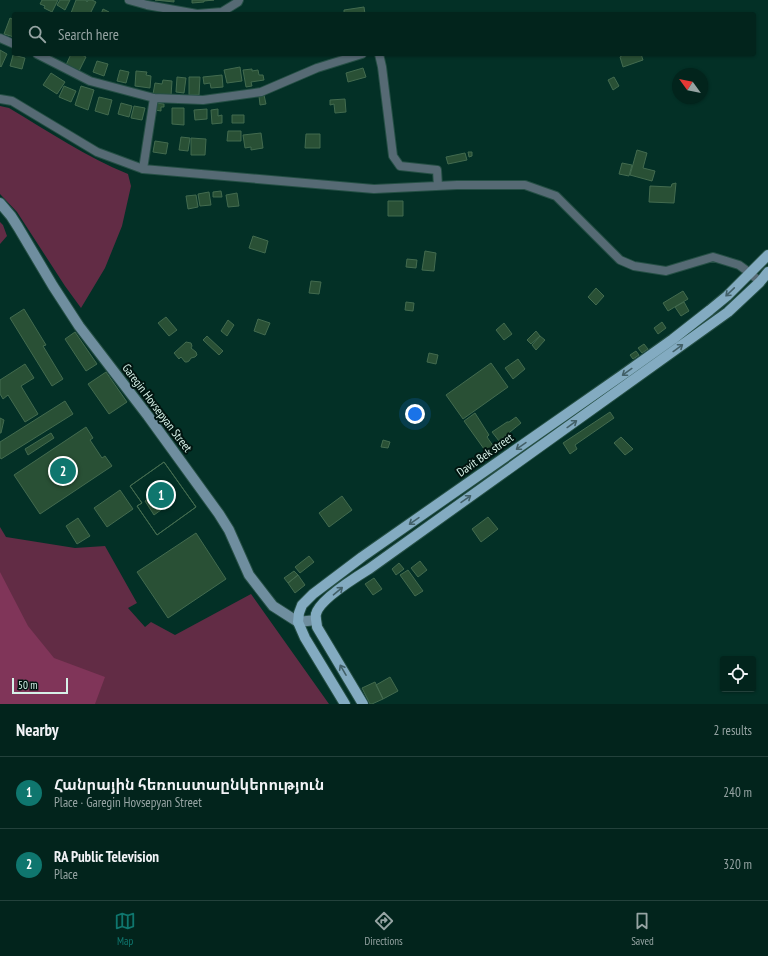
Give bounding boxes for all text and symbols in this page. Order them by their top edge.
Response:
search box [12,12,756,56]
icon: search [26,23,48,45]
text: Search here [58,25,119,44]
north arrow [672,68,708,104]
one-way arrow [725,288,735,297]
one-way arrow [672,344,683,352]
street label: Garegin Hovsepyan Street [119,361,196,455]
one-way arrow [622,367,633,376]
your location [405,404,425,424]
one-way arrow [567,420,578,428]
street label: Davit Bek street [454,429,516,480]
one-way arrow [516,442,527,450]
pin: 2 [50,456,76,486]
pin: 1 [148,480,174,510]
one-way arrow [461,495,472,503]
one-way arrow [409,517,420,525]
one-way arrow [332,586,343,595]
map controls [720,656,756,692]
button: locate [720,656,756,692]
one-way arrow [338,664,346,676]
scale bar [12,676,68,695]
text: 50 m [18,678,37,692]
text: Nearby [16,719,59,741]
text: 2 results [713,722,752,739]
text: Հանրային հեռուստաընկերություն [54,775,324,794]
text: 1 [26,784,32,801]
text: 240 m [723,784,752,801]
text: Place · Garegin Hovsepyan Street [54,794,202,811]
text: RA Public Television [54,847,159,866]
text: 2 [26,856,32,873]
text: 320 m [723,856,752,873]
text: Place [54,866,78,883]
tab: Map [114,910,136,948]
tab: Directions [365,910,403,948]
tab: Saved [631,910,654,948]

